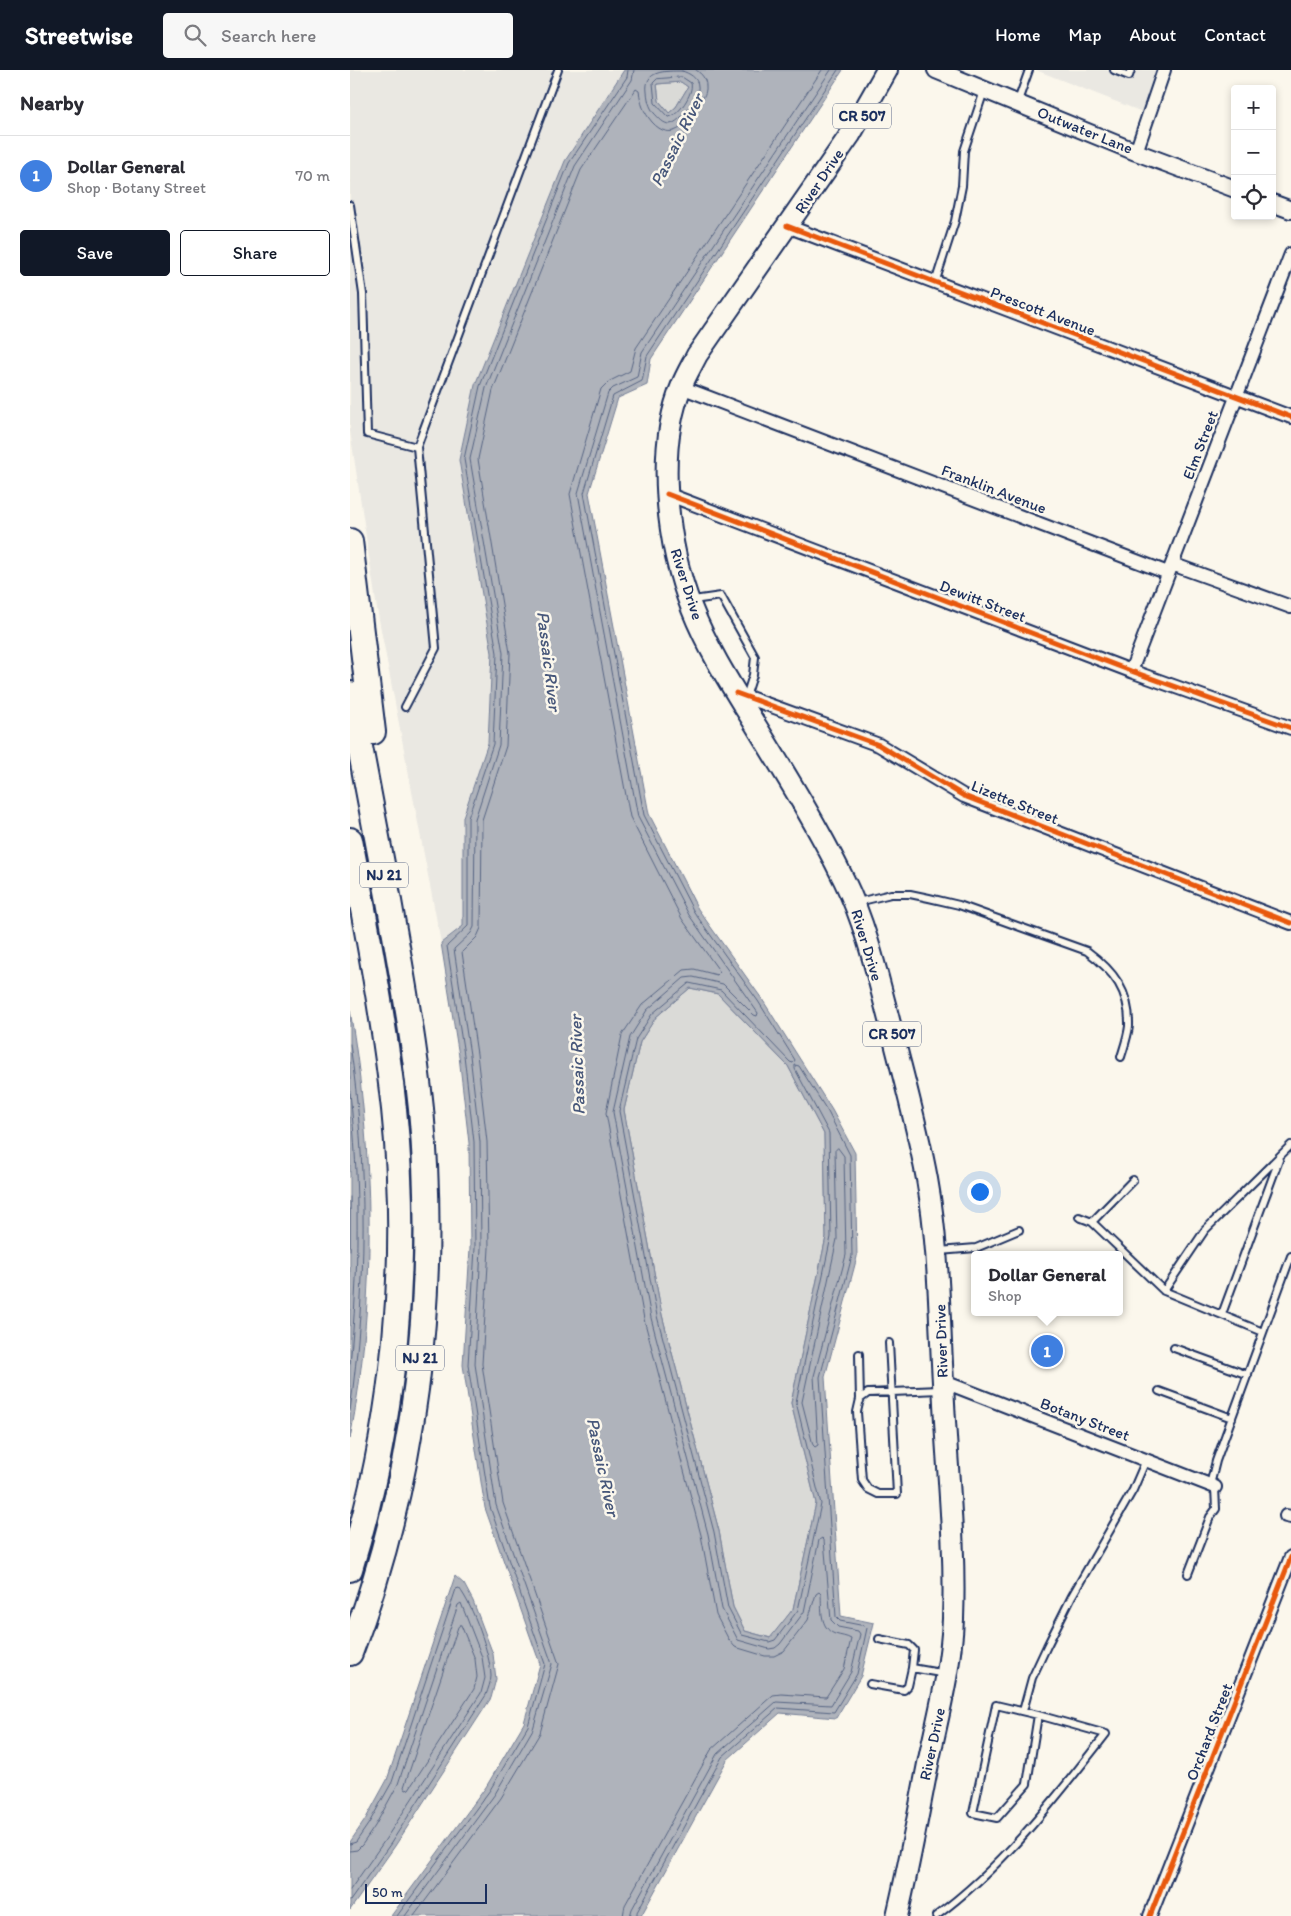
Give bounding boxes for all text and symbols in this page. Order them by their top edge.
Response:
search box [163,13,513,58]
text: Streetwise [25,21,133,50]
icon: search [181,21,209,49]
text: Search here [221,24,316,47]
text: Home [995,24,1041,46]
text: Map [1069,24,1102,46]
text: About [1130,24,1176,46]
text: Contact [1204,24,1266,46]
map controls [1231,85,1276,220]
button: + [1231,85,1276,130]
water label: Passaic River [645,88,710,190]
text: Nearby [20,90,84,115]
street label: Outwater Lane [1034,102,1136,158]
road number: CR 507 [833,104,891,128]
button: − [1231,130,1276,175]
street label: River Drive [790,145,848,217]
text: Dollar General [67,155,185,178]
text: 1 [32,166,40,185]
text: 70 m [295,166,330,185]
button: locate [1231,175,1276,220]
text: Shop · Botany Street [67,178,206,197]
button: Save [20,230,170,276]
button: Share [180,230,330,276]
street label: Prescott Avenue [988,282,1098,340]
street label: Elm Street [1178,408,1222,482]
street label: Franklin Avenue [939,460,1049,518]
street label: River Drive [667,546,707,622]
street label: Dewitt Street [937,576,1029,626]
water label: Passaic River [532,610,566,714]
street label: Lizette Street [969,776,1061,828]
road number: NJ 21 [360,862,408,888]
street label: River Drive [847,907,887,983]
water label: Passaic River [564,1012,590,1115]
road number: CR 507 [863,1022,921,1046]
your location [967,1179,993,1205]
popup [971,1251,1123,1316]
text: Dollar General [988,1263,1106,1286]
text: Shop [988,1286,1022,1305]
street label: River Drive [930,1304,952,1378]
pin: 1 [1031,1332,1063,1370]
road number: NJ 21 [396,1346,444,1370]
street label: Botany Street [1038,1393,1132,1445]
water label: Passaic River [582,1416,625,1520]
street label: Orchard Street [1182,1680,1236,1784]
street label: River Drive [915,1706,949,1782]
scale bar [365,1881,488,1904]
text: 50 m [372,1884,403,1901]

